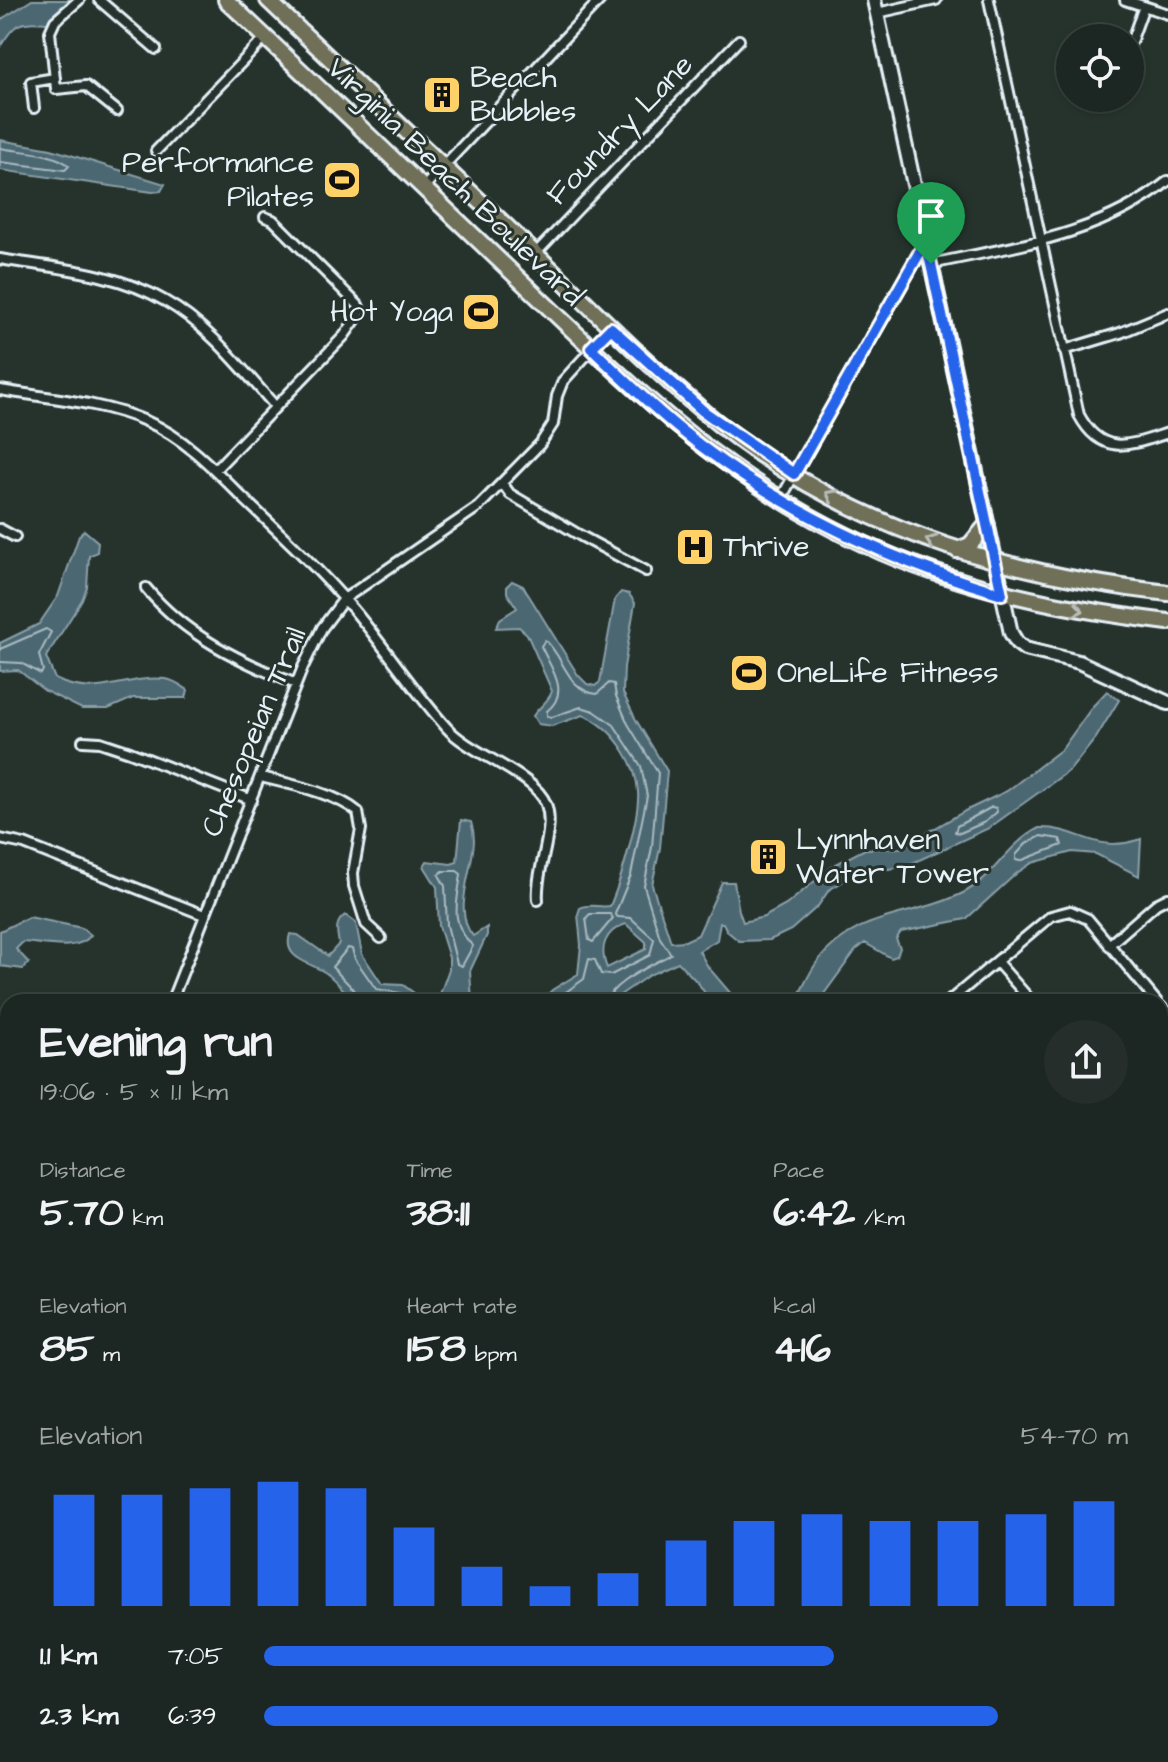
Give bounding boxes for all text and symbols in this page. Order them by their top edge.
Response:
map controls [1056,24,1144,112]
button: locate [1056,24,1144,112]
street label: Foundry Lane [537,45,704,216]
street label: Virginia Beach Boulevard [317,48,593,317]
place label: Beach Bubbles [470,57,576,133]
building icon: Beach Bubbles [421,74,463,116]
place label: Performance Pilates [122,142,314,218]
sports icon: Performance Pilates [321,159,363,201]
pin [897,182,965,264]
icon: arrive [909,194,953,238]
place label: Hot Yoga [330,291,453,334]
sports icon: Hot Yoga [460,291,502,333]
one-way arrow [825,490,840,505]
hospital icon: Thrive [674,526,716,568]
place label: Thrive [723,526,809,568]
one-way arrow [925,534,939,551]
one-way arrow [1071,601,1085,618]
street label: Chesopeian Trail [191,621,317,843]
sports icon: OneLife Fitness [728,652,770,694]
place label: OneLife Fitness [777,652,998,694]
place label: Lynnhaven Water Tower [796,819,989,895]
building icon: Lynnhaven Water Tower [747,836,789,878]
text: Evening run [40,1013,272,1074]
button: share [1044,1020,1128,1104]
text: 19:06 · 5 × 1.1 km [40,1074,228,1110]
text: Distance [40,1155,126,1186]
text: Time [407,1155,453,1186]
text: Pace [773,1155,824,1186]
text: 5.70 [40,1186,124,1241]
text: 38:11 [407,1186,470,1241]
text: 6:42 [773,1186,855,1241]
text: km [124,1203,163,1234]
text: /km [855,1203,905,1234]
text: Elevation [40,1291,127,1322]
text: Heart rate [407,1291,517,1322]
text: kcal [773,1291,815,1322]
text: 85 [40,1322,94,1377]
text: 158 [407,1322,466,1377]
text: 416 [773,1322,831,1377]
text: m [94,1339,120,1370]
text: bpm [466,1339,517,1370]
text: Elevation [40,1418,142,1454]
text: 54–70 m [1021,1418,1128,1454]
text: 1.1 km [40,1638,97,1674]
text: 7:05 [168,1638,223,1674]
text: 2.3 km [40,1698,118,1734]
text: 6:39 [168,1698,217,1734]

